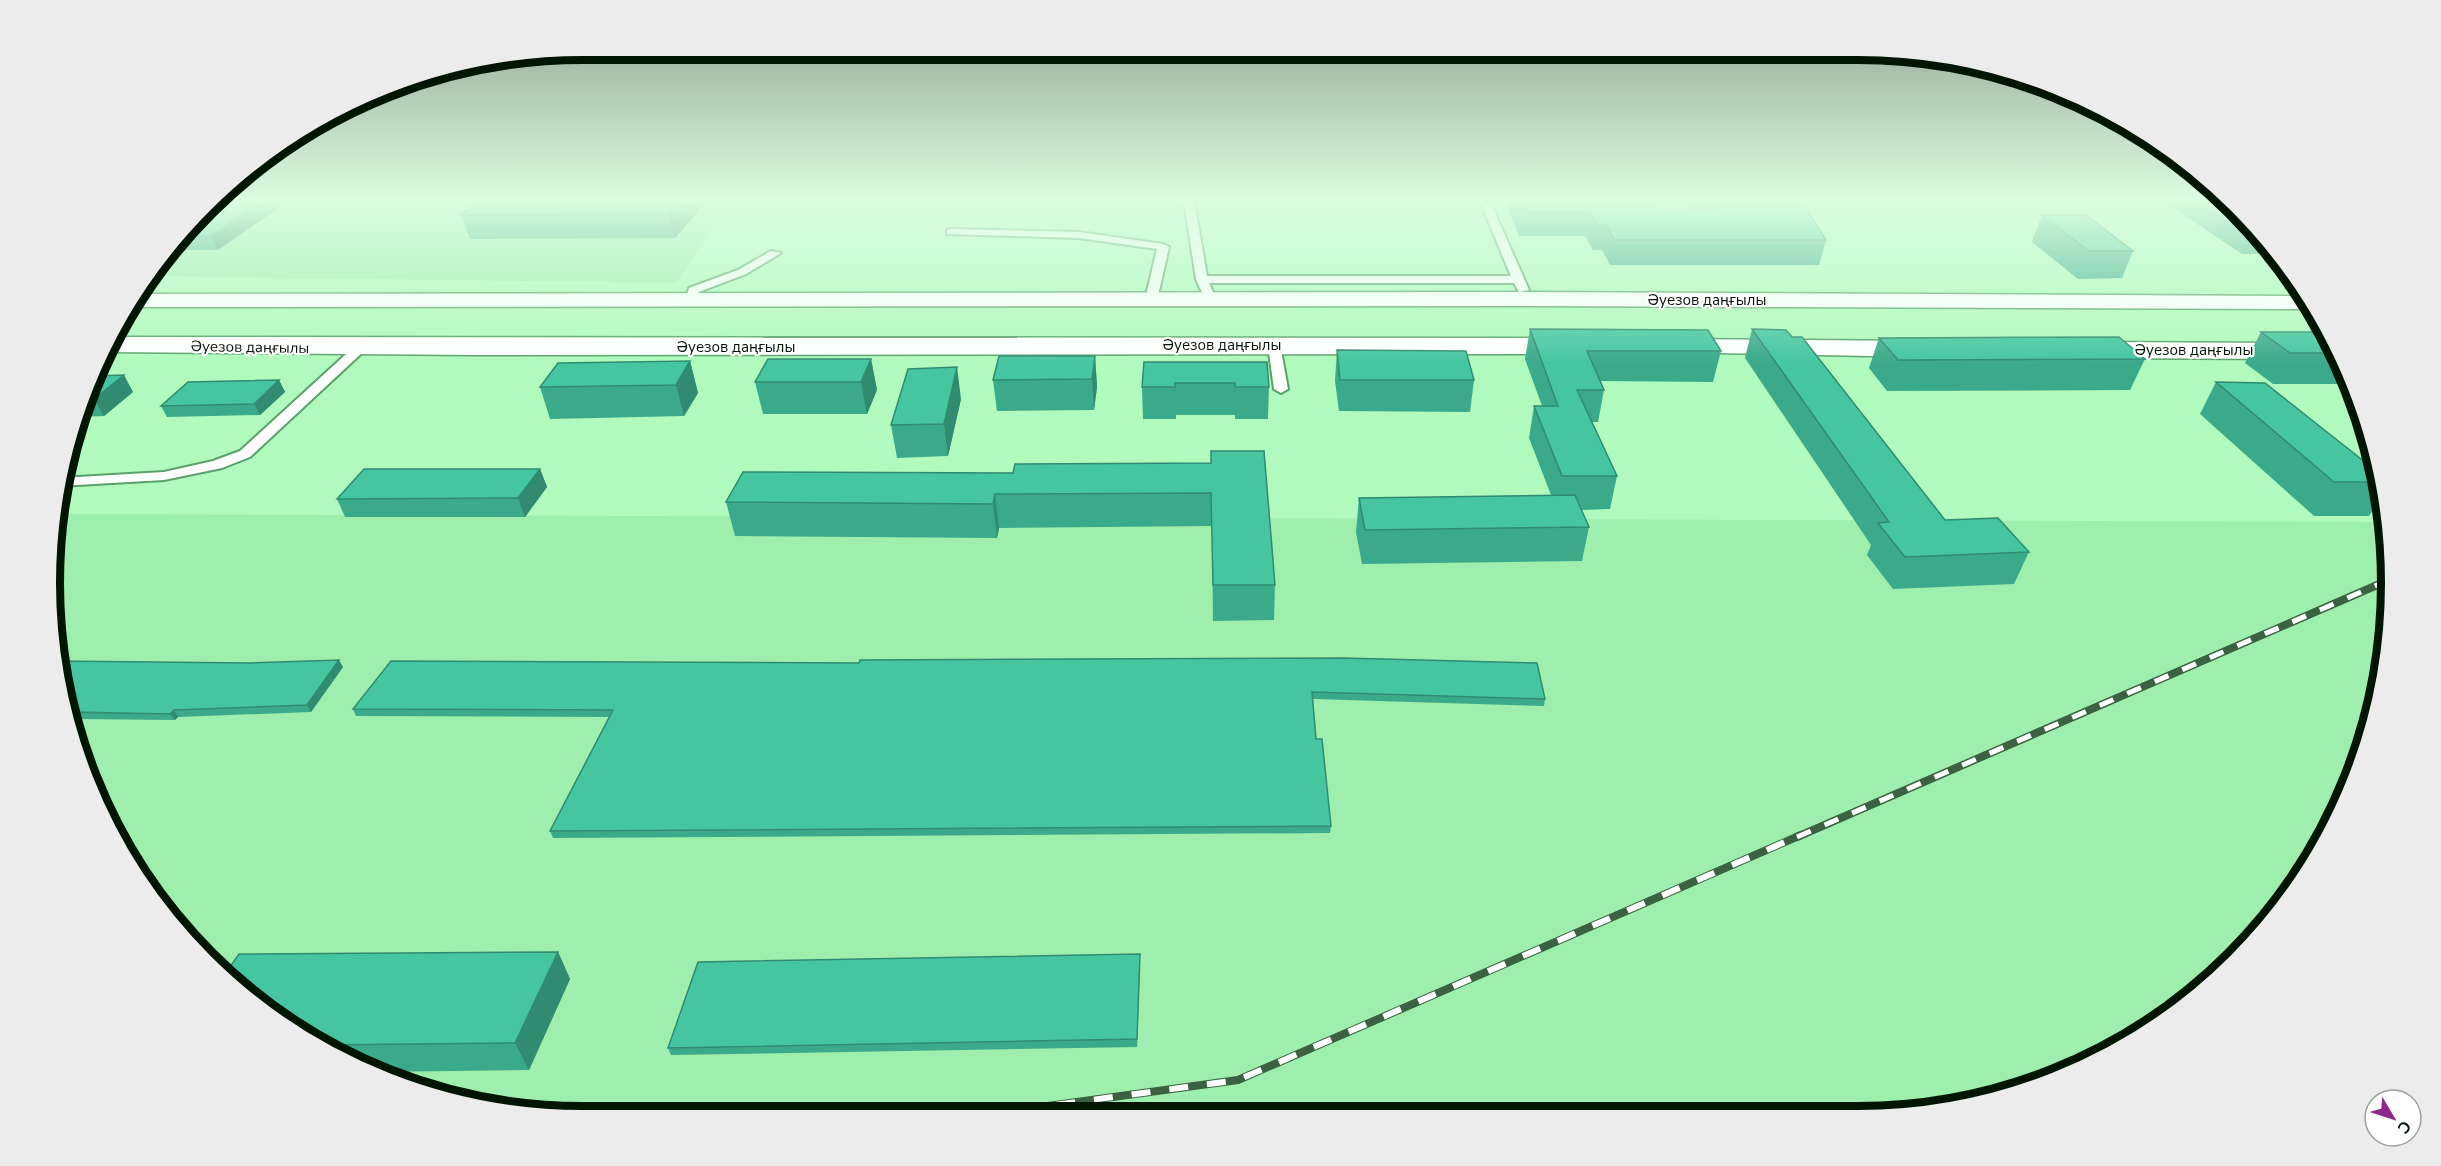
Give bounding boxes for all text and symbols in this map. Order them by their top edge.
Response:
street label: Әуезов даңғылы [1648,290,1766,310]
street label: Әуезов даңғылы [1163,335,1281,355]
street label: Әуезов даңғылы [190,336,310,358]
street label: Әуезов даңғылы [677,337,795,357]
street label: Әуезов даңғылы [2135,340,2253,360]
north arrow [2363,1088,2423,1148]
text: С [2392,1116,2416,1138]

